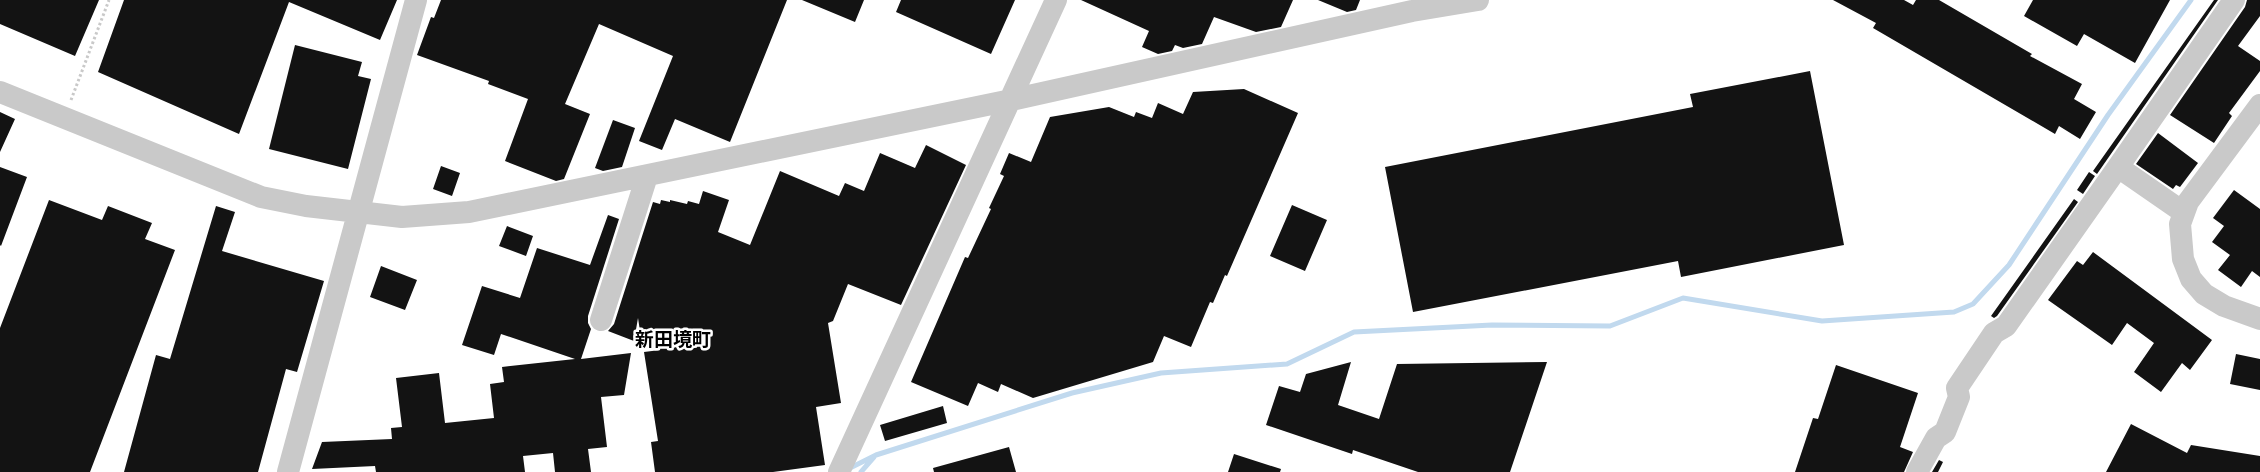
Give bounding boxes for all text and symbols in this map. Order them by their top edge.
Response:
district label: 新田境町 [635,327,711,350]

